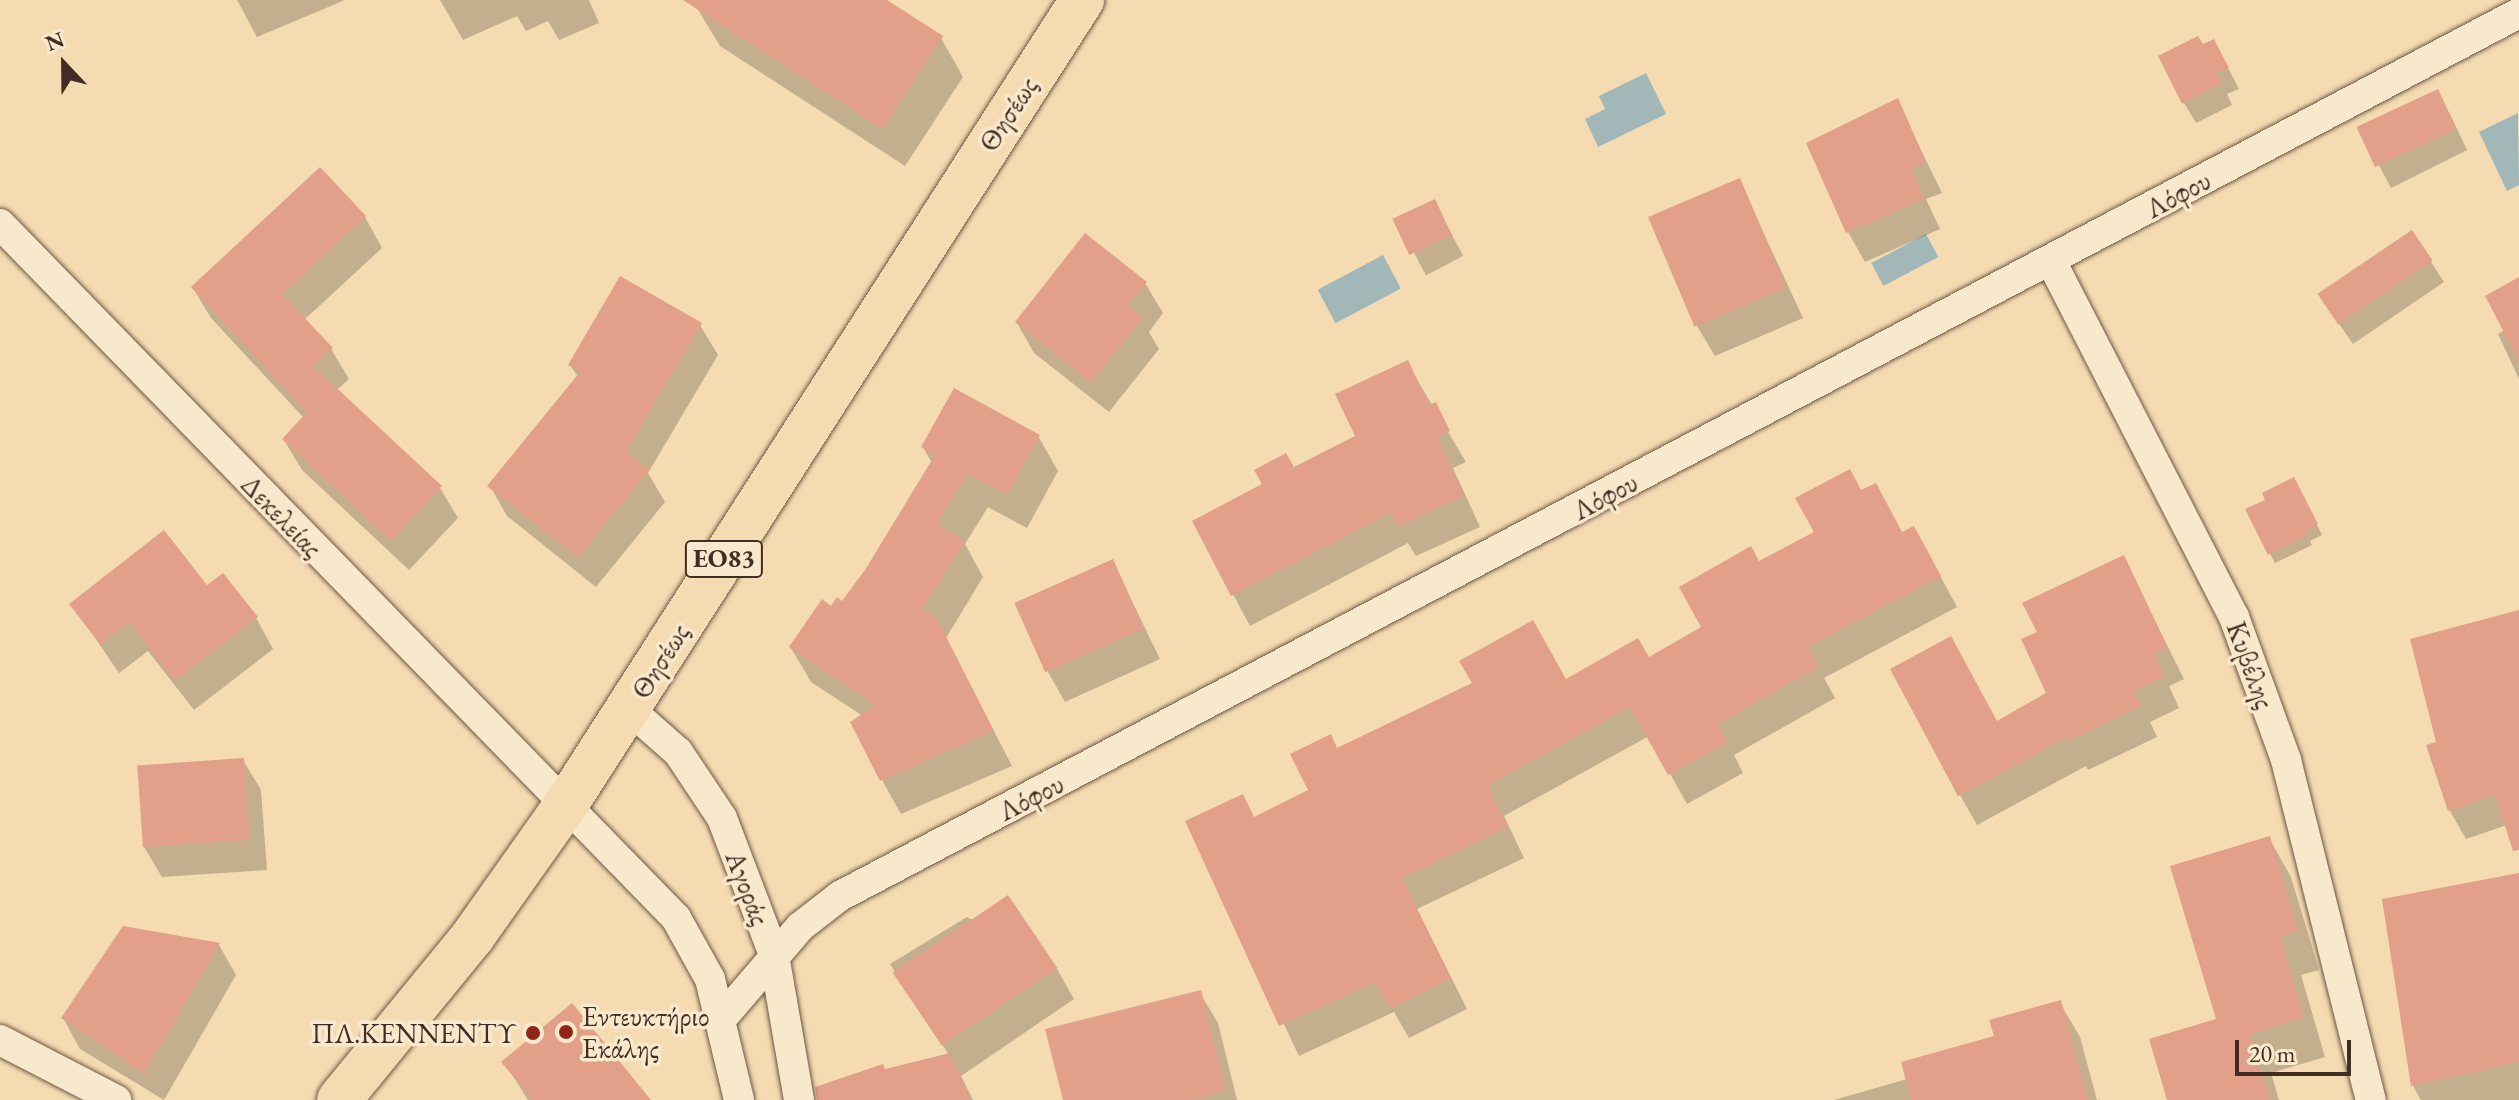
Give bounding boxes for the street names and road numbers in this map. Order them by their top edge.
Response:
street label: Θησέως [971,70,1045,158]
street label: Λόφου [2140,163,2216,225]
street label: Λόφου [1567,465,1643,527]
street label: Δεκελείας [234,468,330,564]
road number: ΕΟ83 [684,537,764,581]
street label: Θησέως [624,617,696,705]
street label: Κυβέλης [2220,617,2282,713]
street label: Λόφου [993,766,1069,828]
street label: Αγοράς [719,846,777,930]

